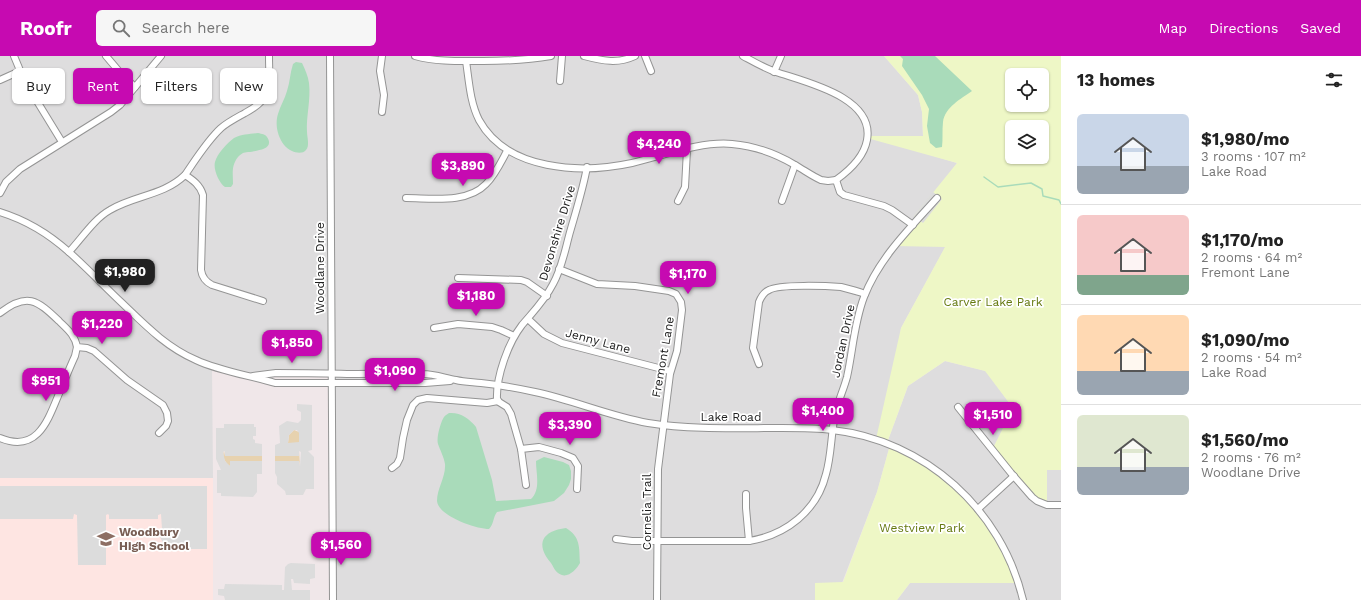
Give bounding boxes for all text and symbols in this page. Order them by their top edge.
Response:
search box [96,10,376,46]
text: Roofr [20,17,72,40]
icon: search [110,17,132,39]
text: Search here [142,19,230,37]
text: Map [1159,20,1187,36]
text: Directions [1209,20,1278,36]
text: Saved [1300,20,1341,36]
chip: Buy [12,68,65,104]
chip: Rent [73,68,133,104]
chip: Filters [141,68,212,104]
chip: New [220,68,277,104]
map controls [1005,68,1049,164]
button: locate [1005,68,1049,112]
icon: filters [1323,69,1345,91]
text: 13 homes [1077,70,1155,90]
button: layers [1005,120,1049,164]
text: $1,980/mo [1201,129,1289,149]
icon: home [1109,130,1157,178]
pin: $4,240 [626,131,692,165]
text: $4,240 [637,136,681,151]
text: 3 rooms · 107 m² [1201,149,1306,164]
pin: $3,890 [430,153,496,187]
text: $3,890 [441,158,485,173]
text: Lake Road [1201,164,1267,179]
street label: Devonshire Drive [536,184,578,282]
street label: Woodlane Drive [313,222,327,314]
text: $1,170/mo [1201,230,1284,250]
icon: home [1109,231,1157,279]
text: 2 rooms · 64 m² [1201,250,1302,265]
pin: $1,980 [92,259,158,293]
pin: $1,170 [655,261,721,295]
text: $1,980 [104,264,146,279]
text: Fremont Lane [1201,265,1290,280]
text: $1,170 [669,266,707,281]
pin: $1,180 [443,283,509,317]
text: $1,180 [457,288,495,303]
park label: Carver Lake Park [943,295,1043,309]
street label: Jordan Drive [828,303,858,379]
pin: $1,220 [69,311,135,345]
street label: Fremont Lane [649,315,677,399]
text: $1,220 [81,316,123,331]
street label: Jenny Lane [564,326,632,356]
pin: $1,850 [259,330,325,364]
text: $1,090/mo [1201,330,1290,350]
icon: home [1109,331,1157,379]
text: $1,850 [271,335,313,350]
text: 2 rooms · 54 m² [1201,350,1302,365]
pin: $1,090 [362,358,428,392]
text: $1,090 [374,363,416,378]
text: Lake Road [1201,365,1267,380]
pin: $951 [22,368,70,402]
text: $951 [31,373,61,388]
pin: $1,400 [790,398,856,432]
pin: $1,510 [960,402,1026,436]
text: $1,400 [802,403,844,418]
text: $1,510 [973,407,1013,422]
street label: Lake Road [701,410,761,424]
pin: $3,390 [537,412,603,446]
text: $3,390 [548,417,592,432]
text: $1,560/mo [1201,430,1289,450]
icon: home [1109,431,1157,479]
text: 2 rooms · 76 m² [1201,450,1301,465]
text: Woodlane Drive [1201,465,1300,480]
street label: Cornelia Trail [640,473,654,550]
park label: Westview Park [879,521,965,535]
place label: Woodbury High School [119,525,189,553]
school or university icon: Woodbury High School [96,529,116,549]
pin: $1,560 [308,532,374,566]
text: $1,560 [320,537,362,552]

